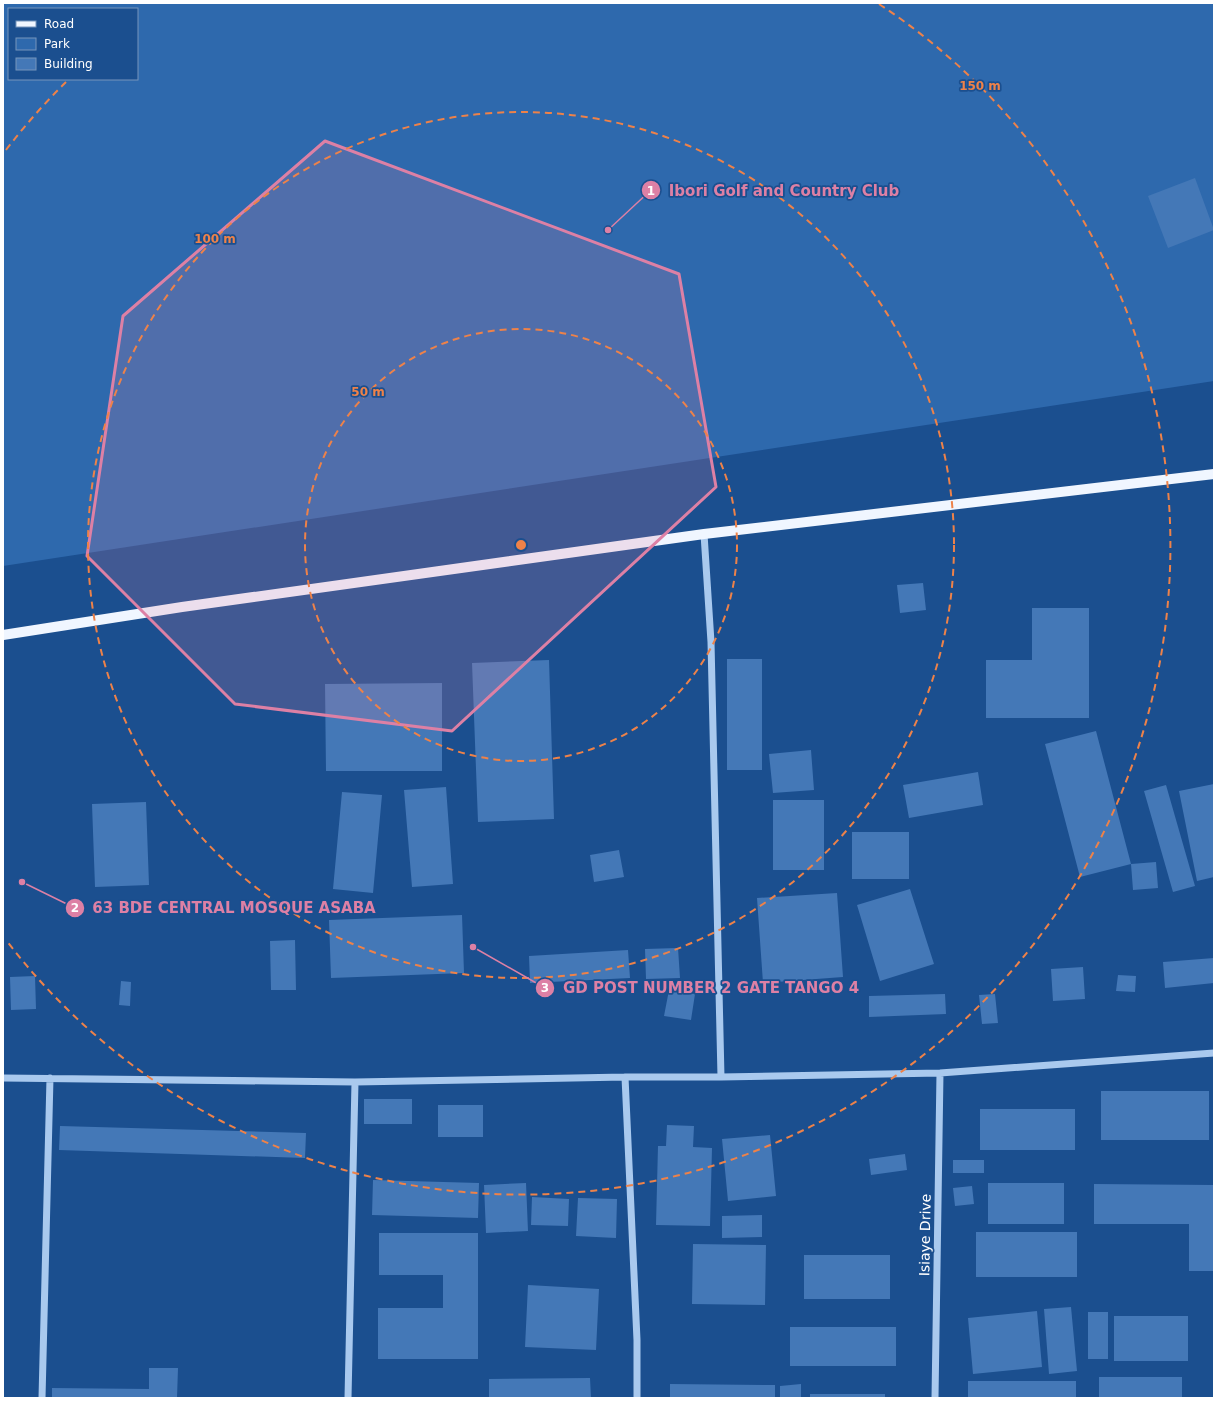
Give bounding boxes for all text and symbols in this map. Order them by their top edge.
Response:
legend [8,8,138,80]
text: Road [44,17,74,31]
text: Park [44,37,70,51]
text: Building [44,57,93,71]
text: 150 m [959,79,1001,93]
callout: Ibori Golf and Country Club [641,177,907,204]
text: Ibori Golf and Country Club [669,182,899,200]
text: 1 [647,184,655,198]
text: 100 m [194,232,236,246]
text: 50 m [351,385,385,399]
centre of rings [514,538,528,552]
callout: 63 BDE CENTRAL MOSQUE ASABA [65,895,384,922]
text: 63 BDE CENTRAL MOSQUE ASABA [92,899,376,917]
text: 2 [71,901,79,915]
callout: GD POST NUMBER 2 GATE TANGO 4 [535,975,867,1002]
text: GD POST NUMBER 2 GATE TANGO 4 [563,979,859,997]
text: 3 [541,981,549,995]
street label: Isiaye Drive [916,1194,934,1276]

